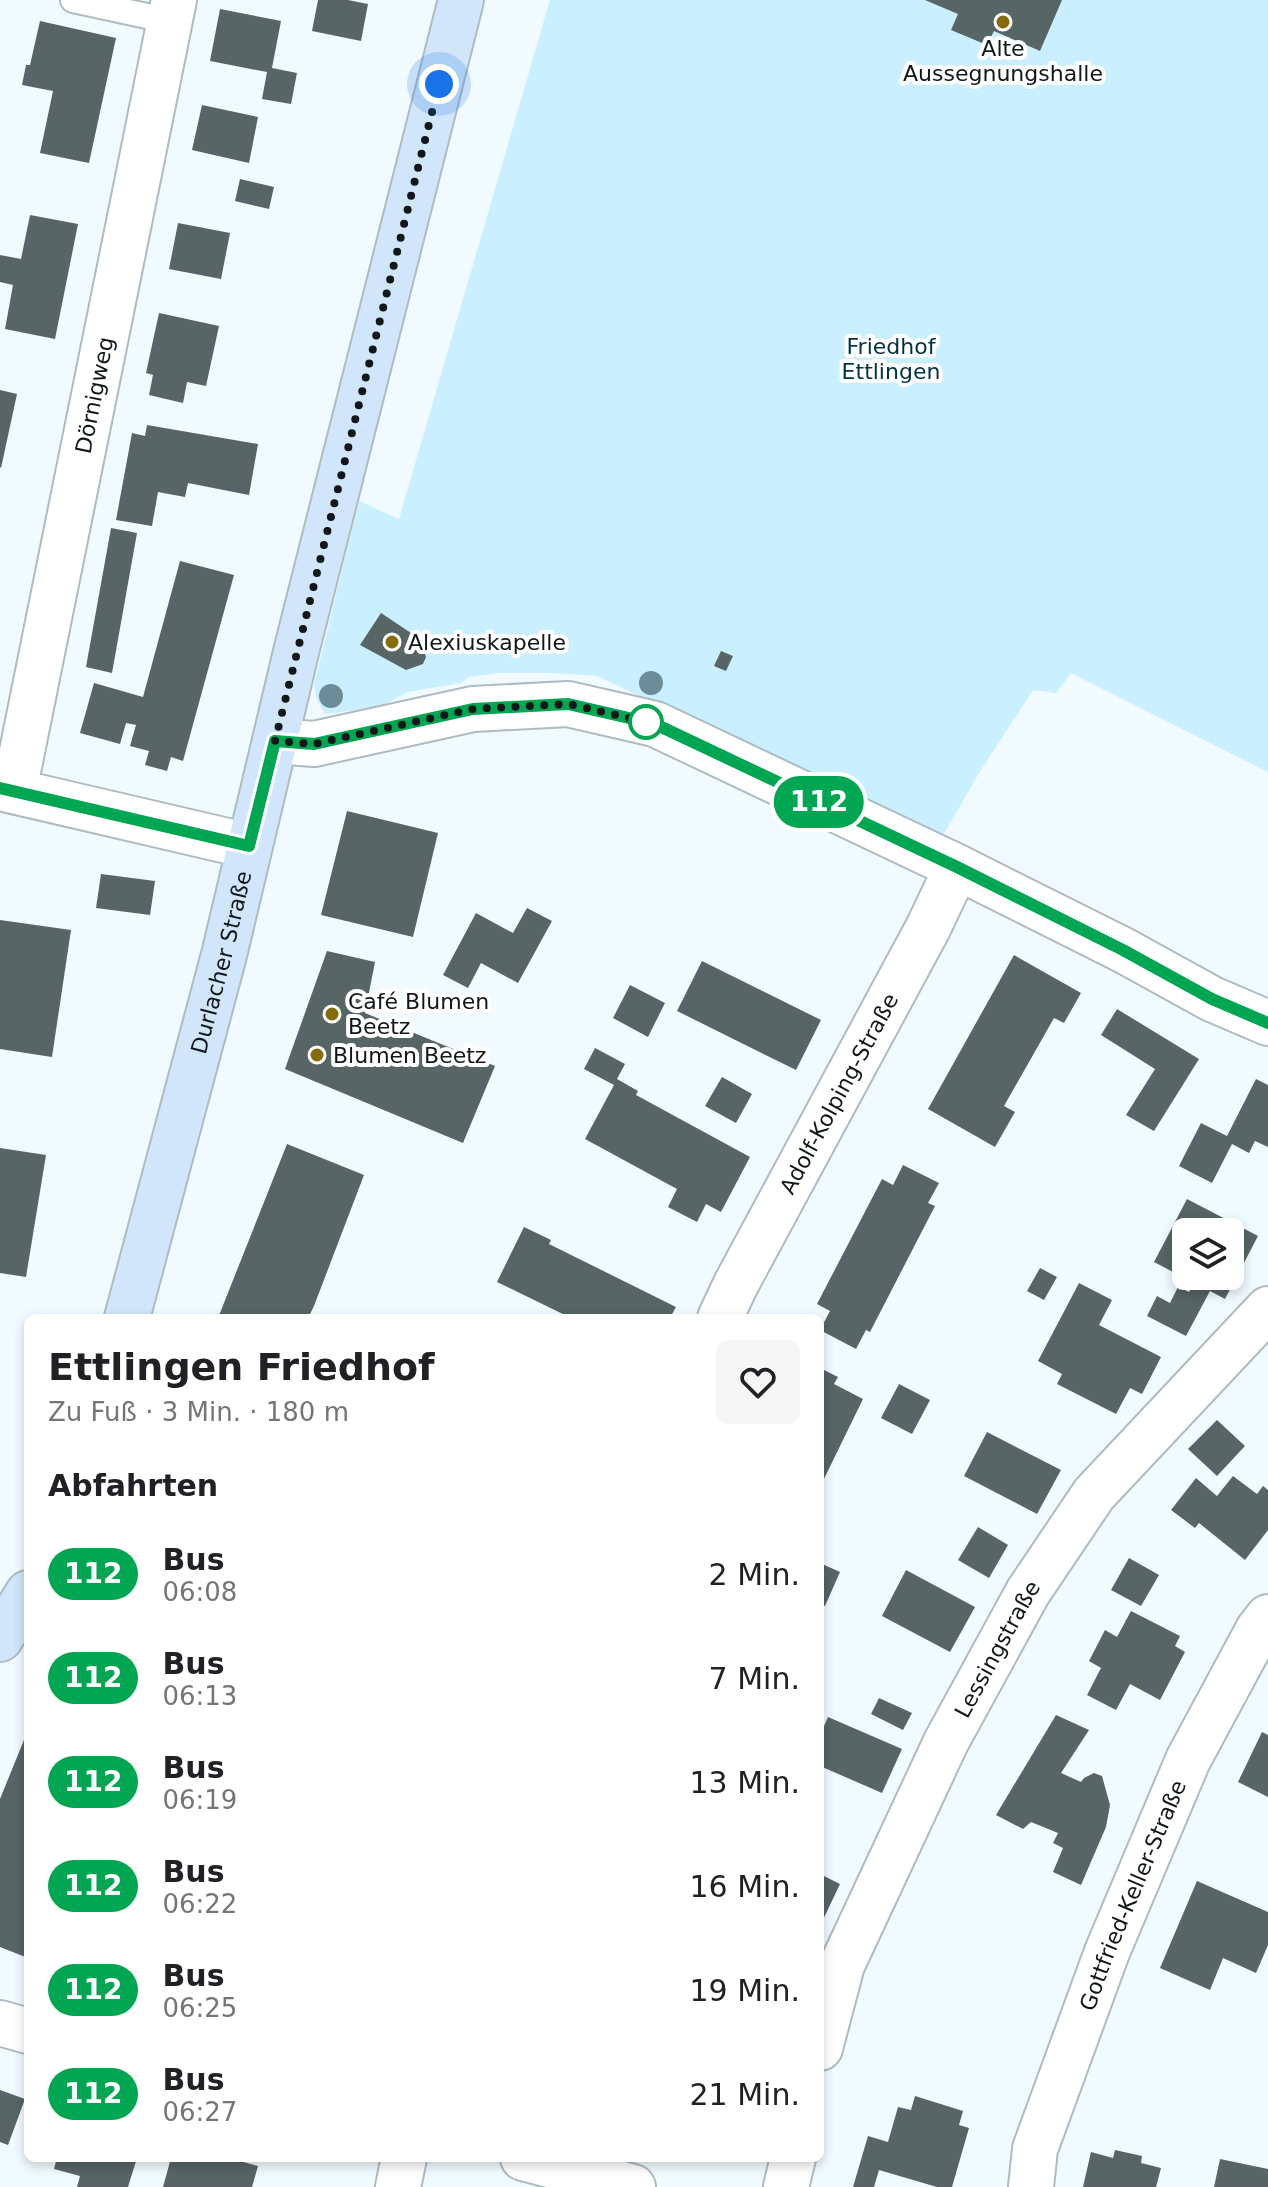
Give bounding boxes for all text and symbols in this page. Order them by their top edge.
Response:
marker: Alte Aussegnungshalle [994,13,1012,31]
place label: Alte Aussegnungshalle [903,36,1103,86]
your location [419,64,459,104]
street label: Dörnigweg [70,334,118,456]
park label: Friedhof Ettlingen [842,334,940,384]
place label: Alexiuskapelle [408,630,566,655]
marker: Alexiuskapelle [383,633,401,651]
unlabelled marker [629,705,663,739]
line badge: 112 [773,776,865,828]
text: 112 [790,785,848,818]
street label: Durlacher Straße [186,868,256,1056]
place label: Café Blumen Beetz [348,989,489,1039]
street label: Adolf-Kolping-Straße [775,989,903,1198]
marker: Café Blumen Beetz [323,1005,341,1023]
place label: Blumen Beetz [333,1043,486,1068]
marker: Blumen Beetz [308,1046,326,1064]
map controls [1172,1218,1244,1290]
button: layers [1172,1218,1244,1290]
button: heart [716,1340,800,1424]
text: Ettlingen Friedhof [48,1345,435,1389]
text: Zu Fuß · 3 Min. · 180 m [48,1397,349,1427]
text: Abfahrten [48,1468,218,1503]
text: Bus [162,1542,225,1577]
text: 112 [64,1557,122,1590]
text: 2 Min. [709,1557,800,1592]
street label: Lessingstraße [949,1576,1045,1722]
text: 06:08 [162,1577,237,1607]
text: Bus [162,1646,225,1681]
text: 112 [64,1661,122,1694]
text: 7 Min. [709,1661,800,1696]
text: 06:13 [162,1681,237,1711]
text: Bus [162,1750,225,1785]
text: 112 [64,1765,122,1798]
text: 13 Min. [690,1765,800,1800]
street label: Gottfried-Keller-Straße [1074,1776,1191,2014]
text: 06:19 [162,1785,237,1815]
text: Bus [162,1854,225,1889]
text: 112 [64,1869,122,1902]
text: 16 Min. [690,1869,800,1904]
text: 06:22 [162,1889,237,1919]
text: Bus [162,1958,225,1993]
text: 112 [64,1973,122,2006]
text: 19 Min. [690,1973,800,2008]
text: 06:25 [162,1993,237,2023]
text: Bus [162,2062,225,2097]
text: 112 [64,2077,122,2110]
text: 21 Min. [690,2077,800,2112]
text: 06:27 [162,2097,237,2127]

